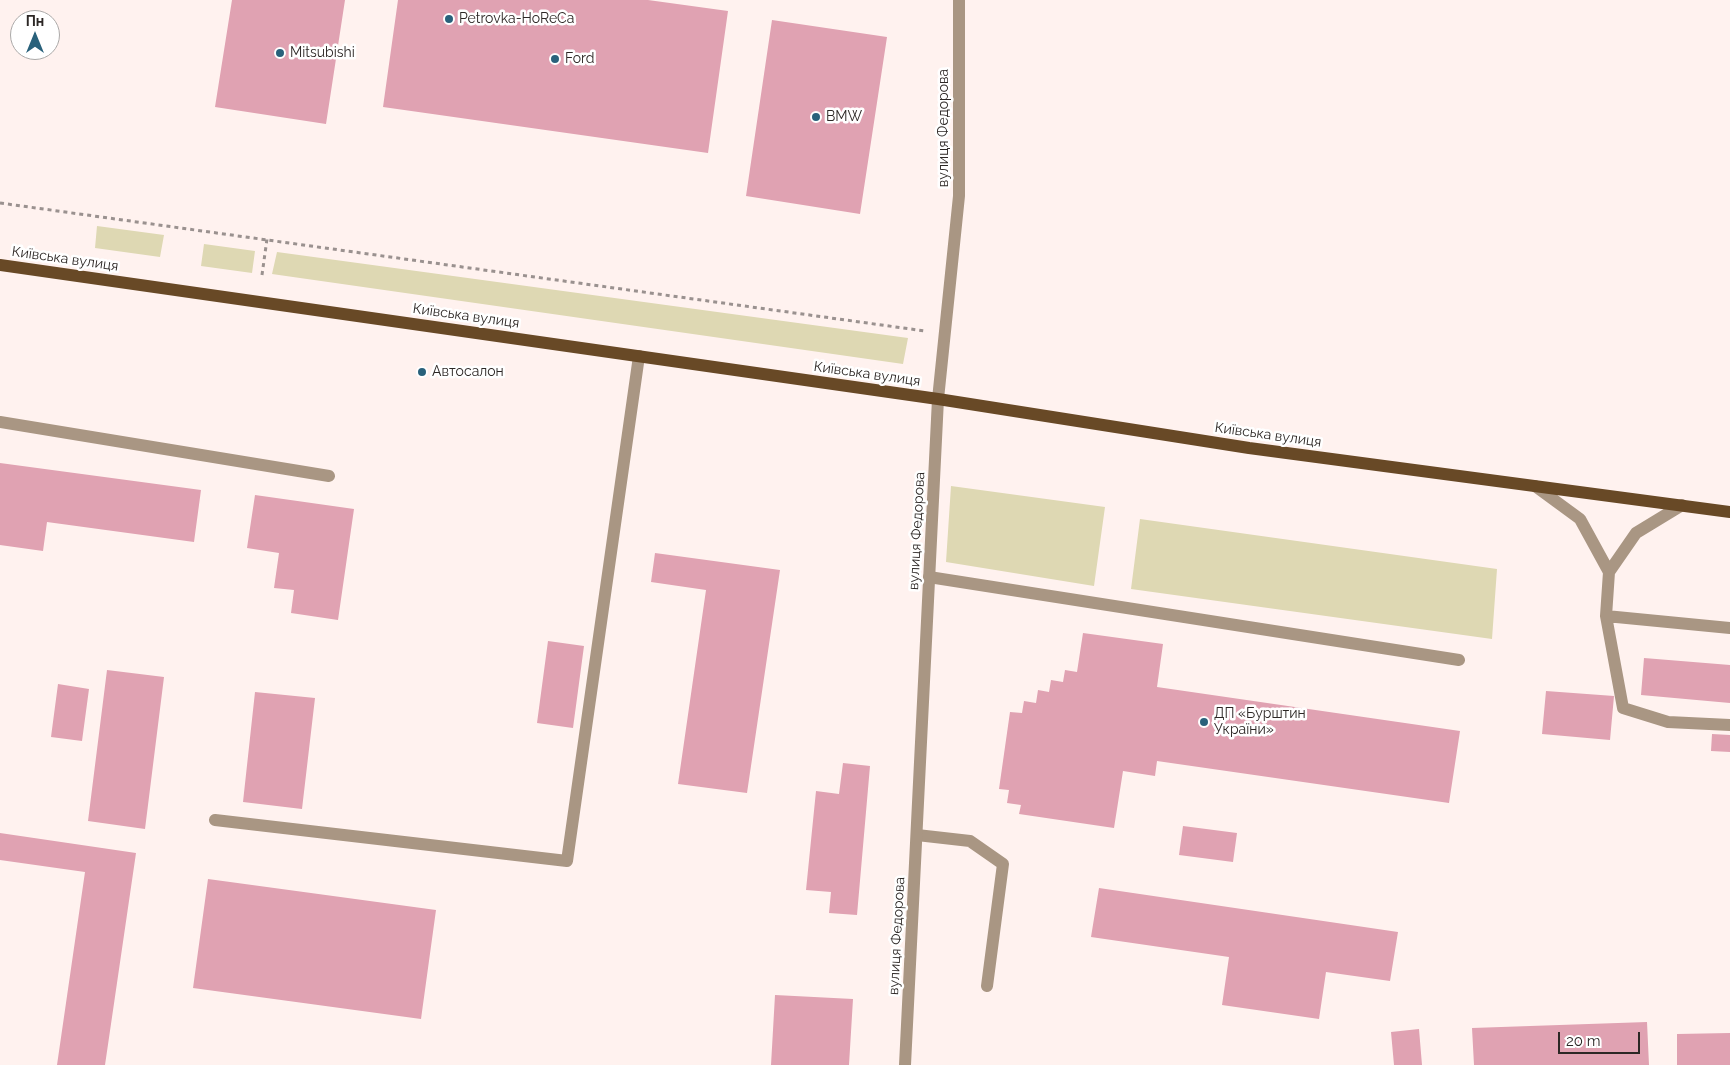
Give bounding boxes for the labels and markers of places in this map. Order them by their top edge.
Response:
place label: Petrovka-HoReCa [459,11,574,27]
marker: Petrovka-HoReCa [443,13,455,25]
place label: Mitsubishi [290,45,355,61]
marker: Mitsubishi [274,47,286,59]
place label: Ford [565,51,595,67]
marker: Ford [549,53,561,65]
place label: BMW [826,109,862,125]
marker: BMW [810,111,822,123]
place label: Автосалон [432,364,504,380]
marker: Автосалон [416,366,428,378]
place label: ДП «Бурштин України» [1214,706,1306,739]
marker: ДП «Бурштин України» [1198,716,1210,728]

